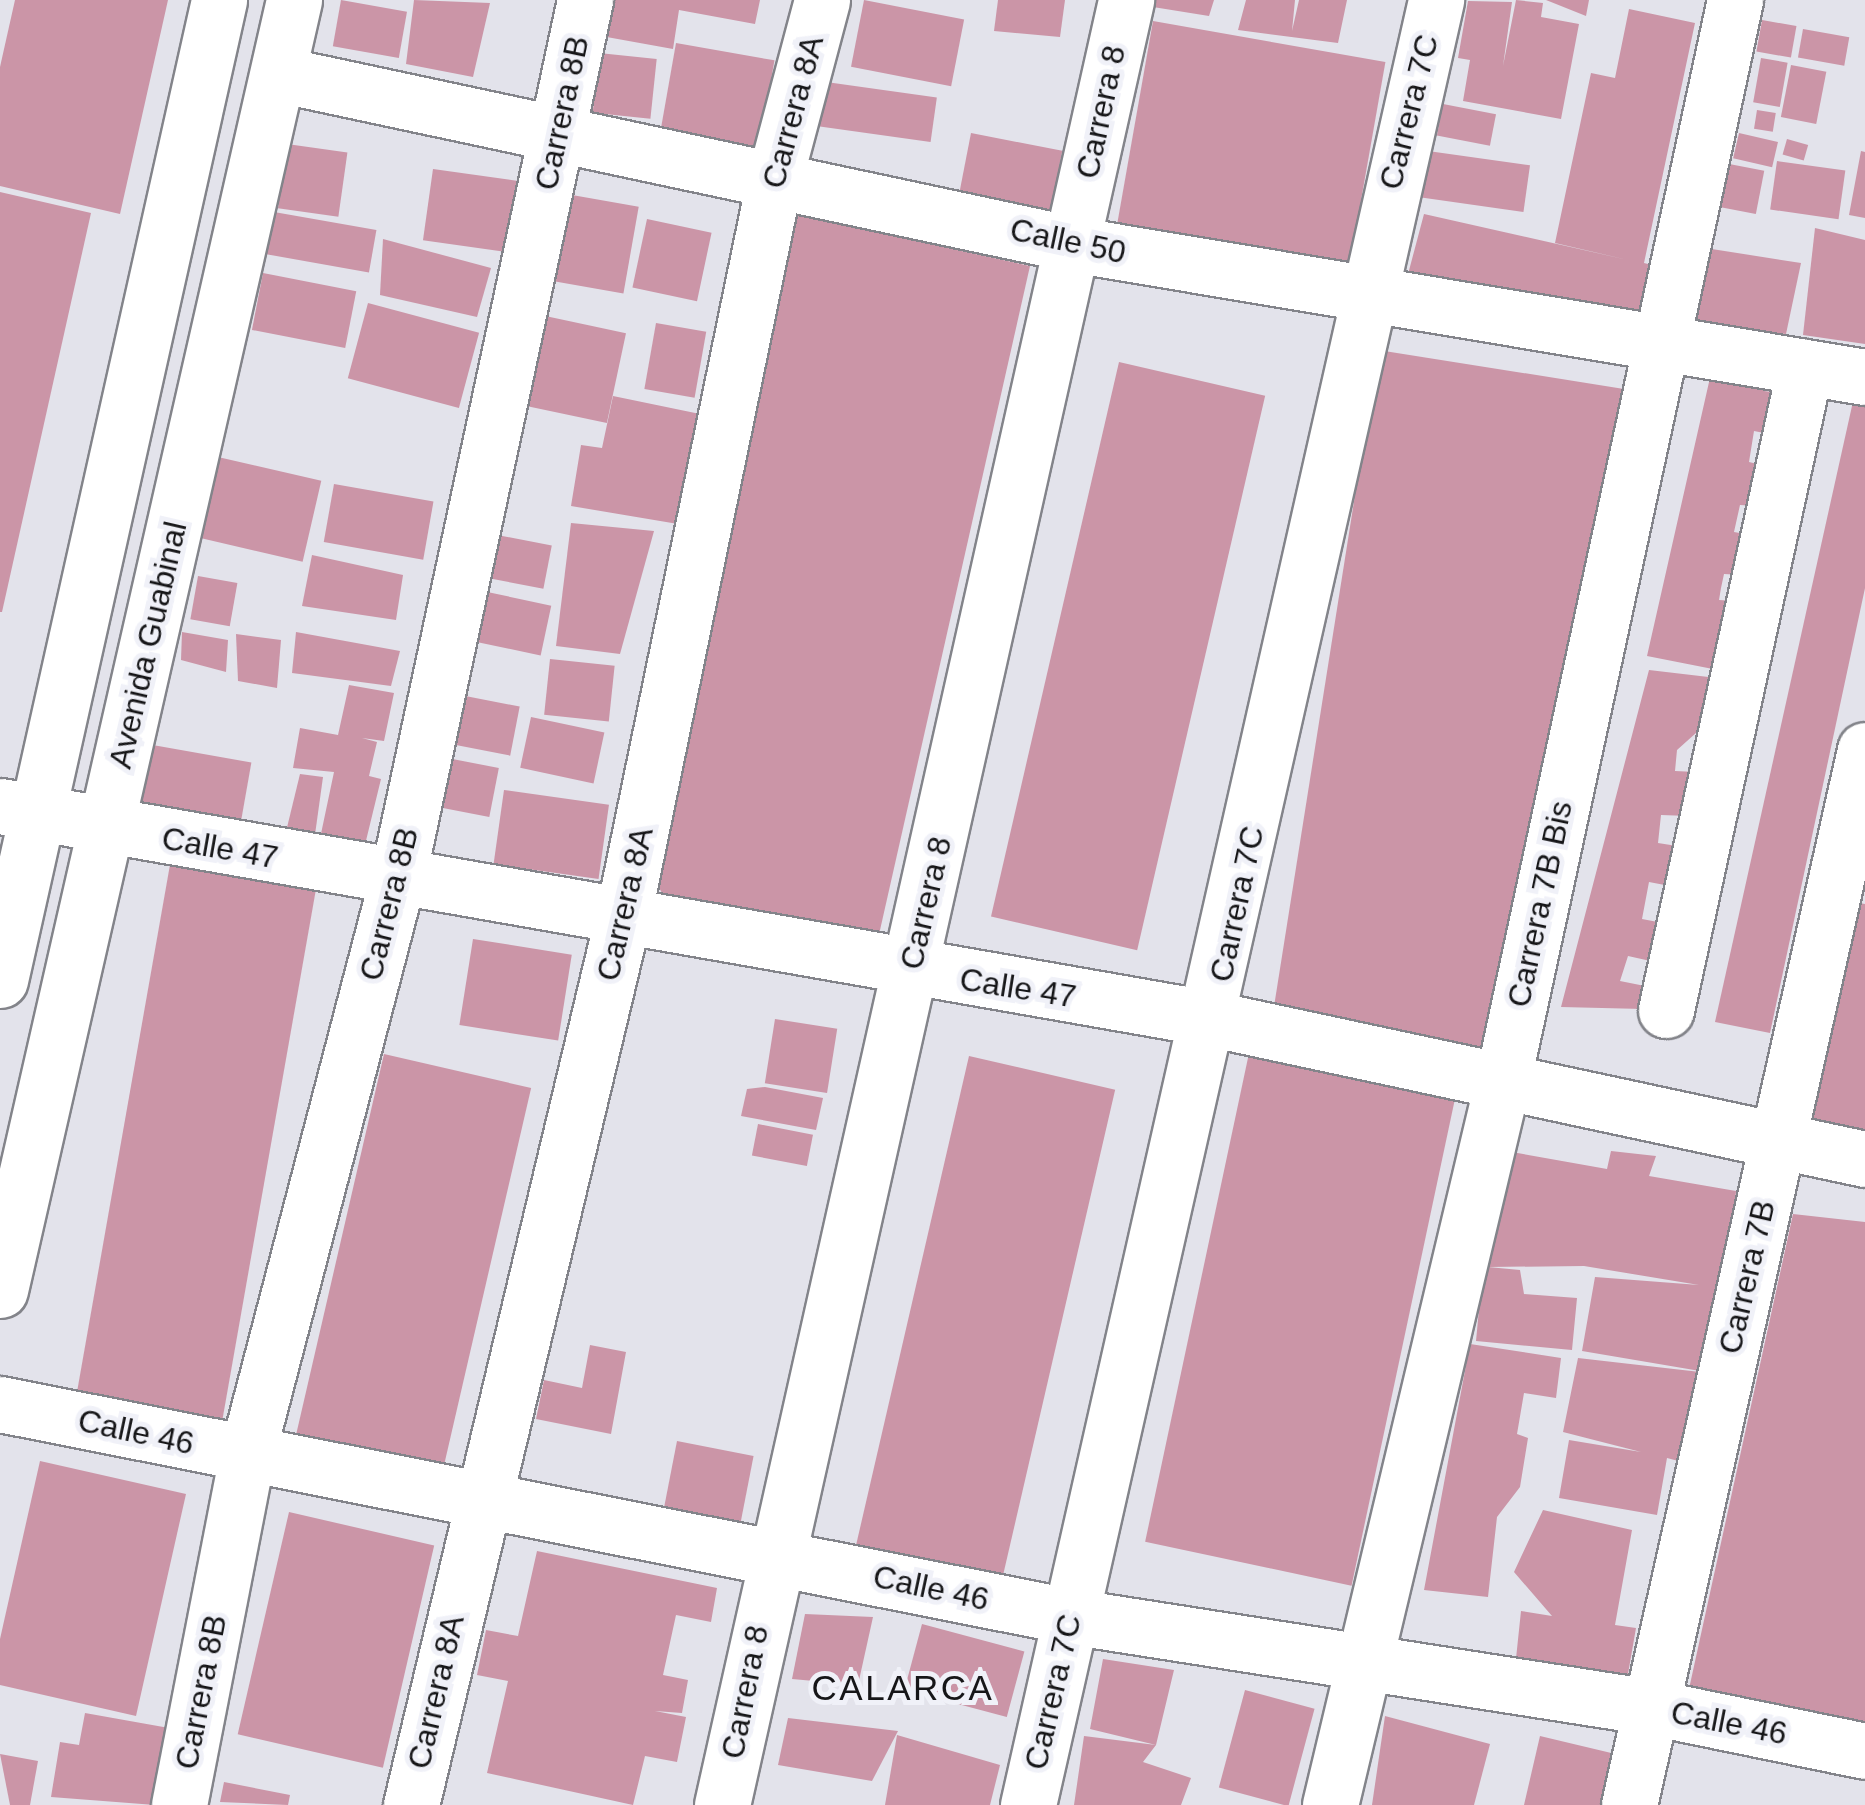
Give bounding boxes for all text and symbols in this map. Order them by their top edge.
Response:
street label: Carrera 8A [754,31,832,193]
street label: Carrera 7C [1371,31,1447,193]
street label: Carrera 8B [527,32,597,194]
street label: Carrera 8 [1068,42,1134,182]
street label: Calle 50 [1007,210,1129,272]
street label: Avenida Guabinal [101,518,195,772]
street label: Carrera 7B Bis [1499,797,1581,1011]
street label: Calle 47 [159,819,281,877]
street label: Carrera 8B [351,823,427,985]
street label: Carrera 8A [589,823,661,985]
street label: Carrera 7C [1202,823,1272,985]
street label: Carrera 8 [892,833,960,973]
street label: Calle 47 [957,960,1079,1016]
street label: Carrera 7B [1711,1196,1783,1358]
street label: Calle 46 [75,1401,197,1463]
street label: Calle 46 [870,1557,992,1619]
street label: Carrera 8A [400,1611,472,1773]
street label: Carrera 7C [1016,1611,1090,1773]
street label: Carrera 8B [167,1612,235,1772]
street label: Carrera 8 [713,1622,777,1762]
district label: CALARCA [812,1667,994,1709]
street label: Calle 46 [1668,1693,1790,1753]

